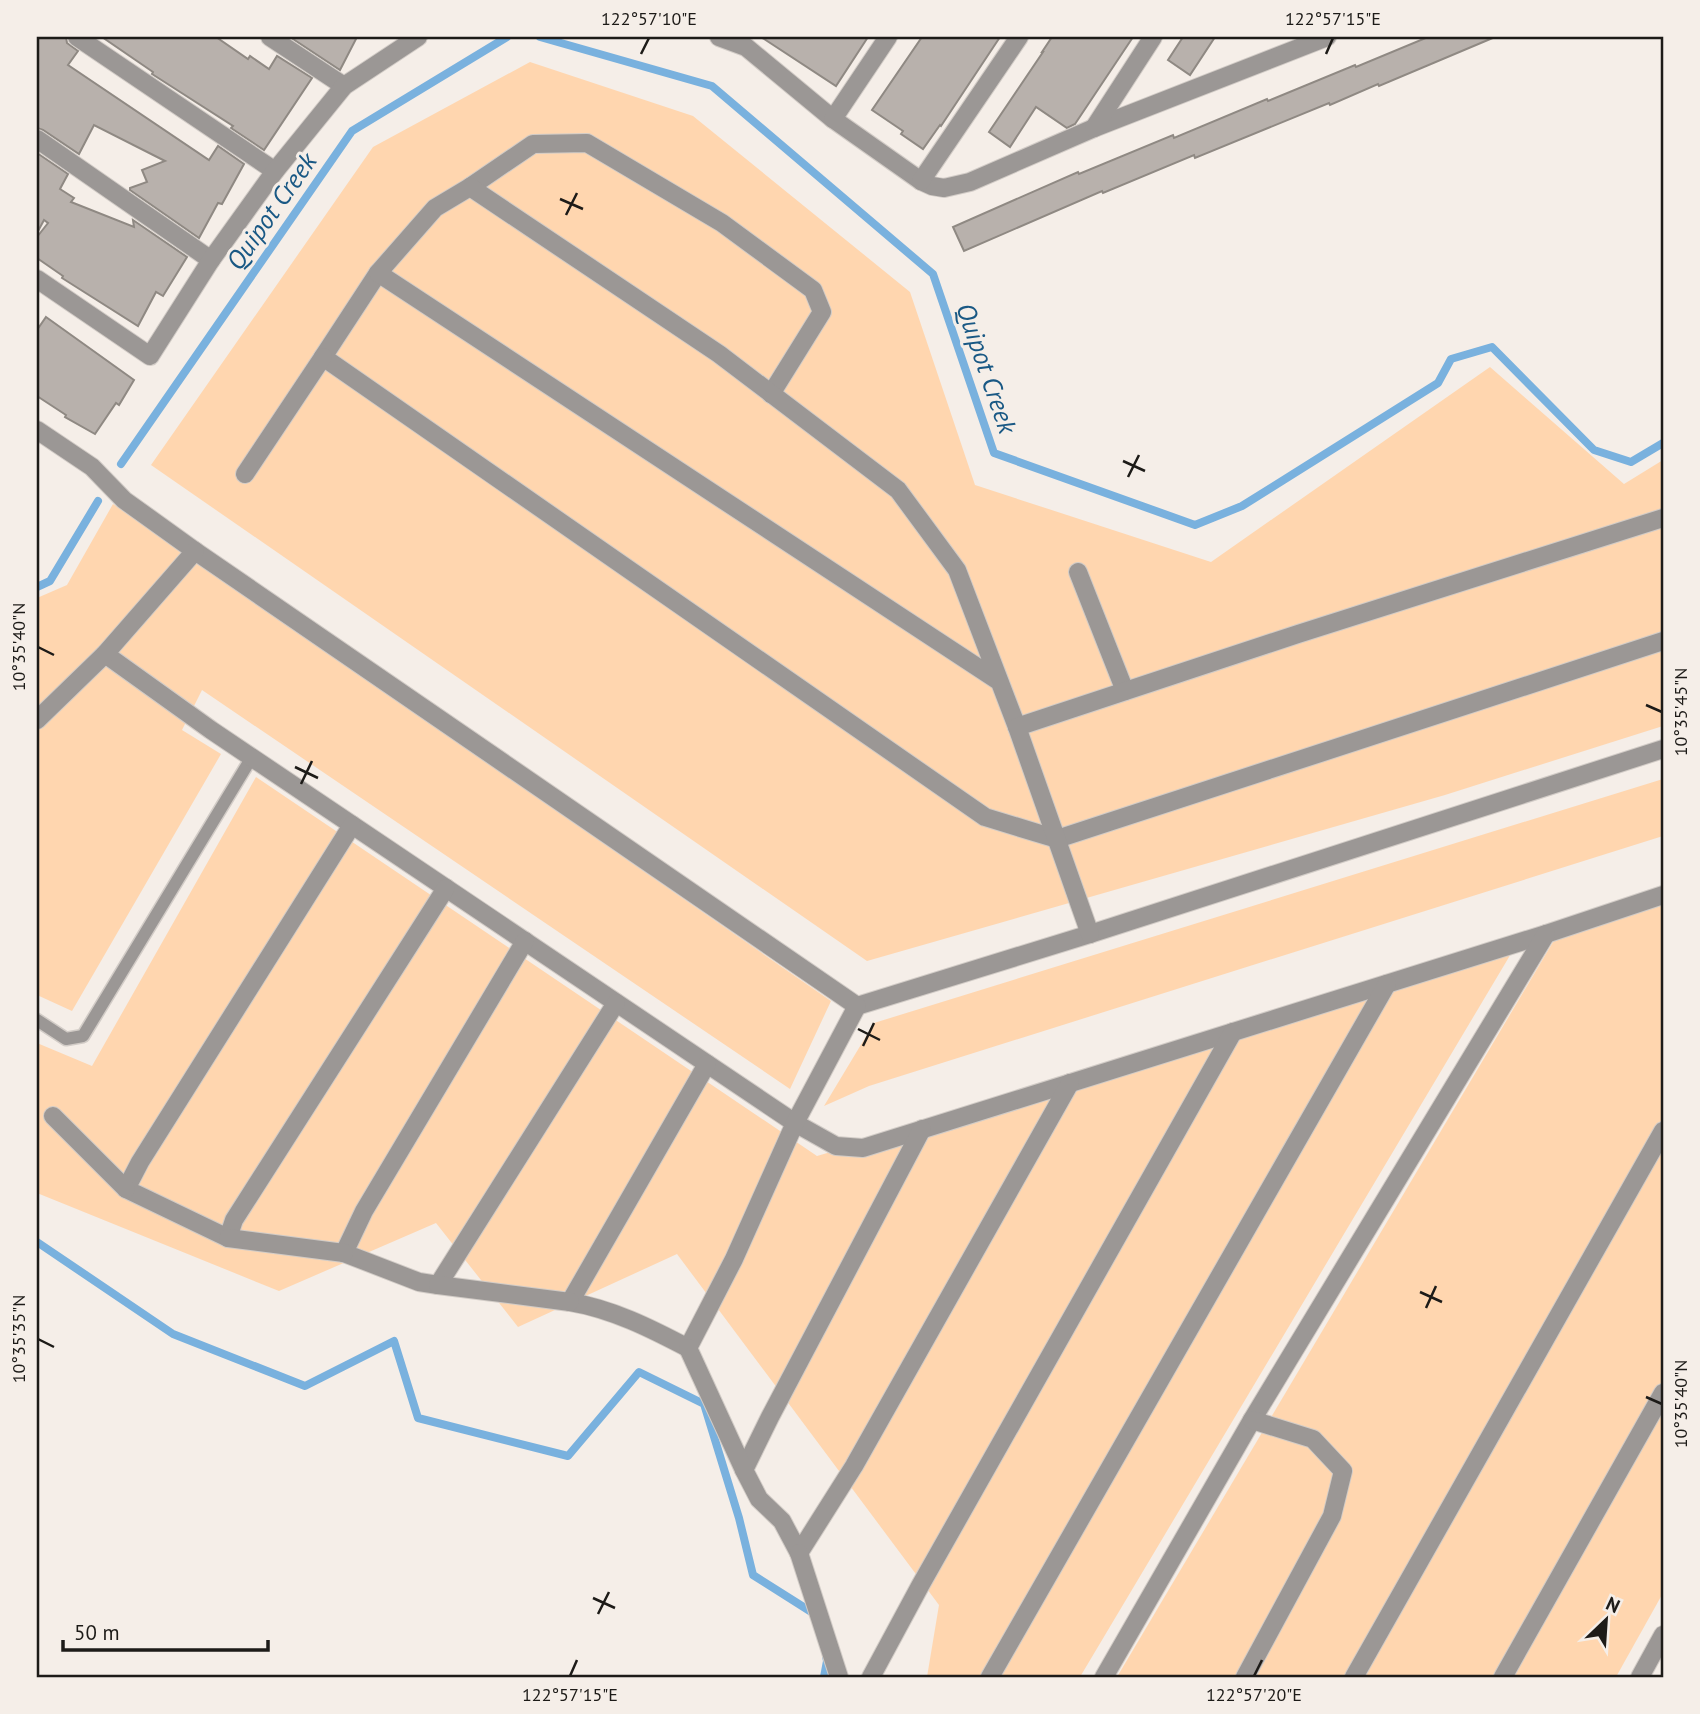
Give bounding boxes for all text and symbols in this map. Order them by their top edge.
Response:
text: 122°57'10"E [601,7,697,30]
text: 122°57'15"E [1285,7,1381,30]
water label: Quipot Creek [219,145,324,276]
water label: Quipot Creek [949,298,1025,439]
text: 10°35'40"N [7,603,30,691]
text: 10°35'45"N [1669,668,1692,756]
text: 10°35'35"N [7,1295,30,1383]
text: 10°35'40"N [1669,1360,1692,1448]
north arrow [1570,1584,1640,1654]
text: N [1602,1591,1624,1618]
scale bar [63,1609,268,1653]
text: 50 m [74,1619,120,1646]
text: 122°57'15"E [522,1683,618,1706]
text: 122°57'20"E [1206,1683,1302,1706]

